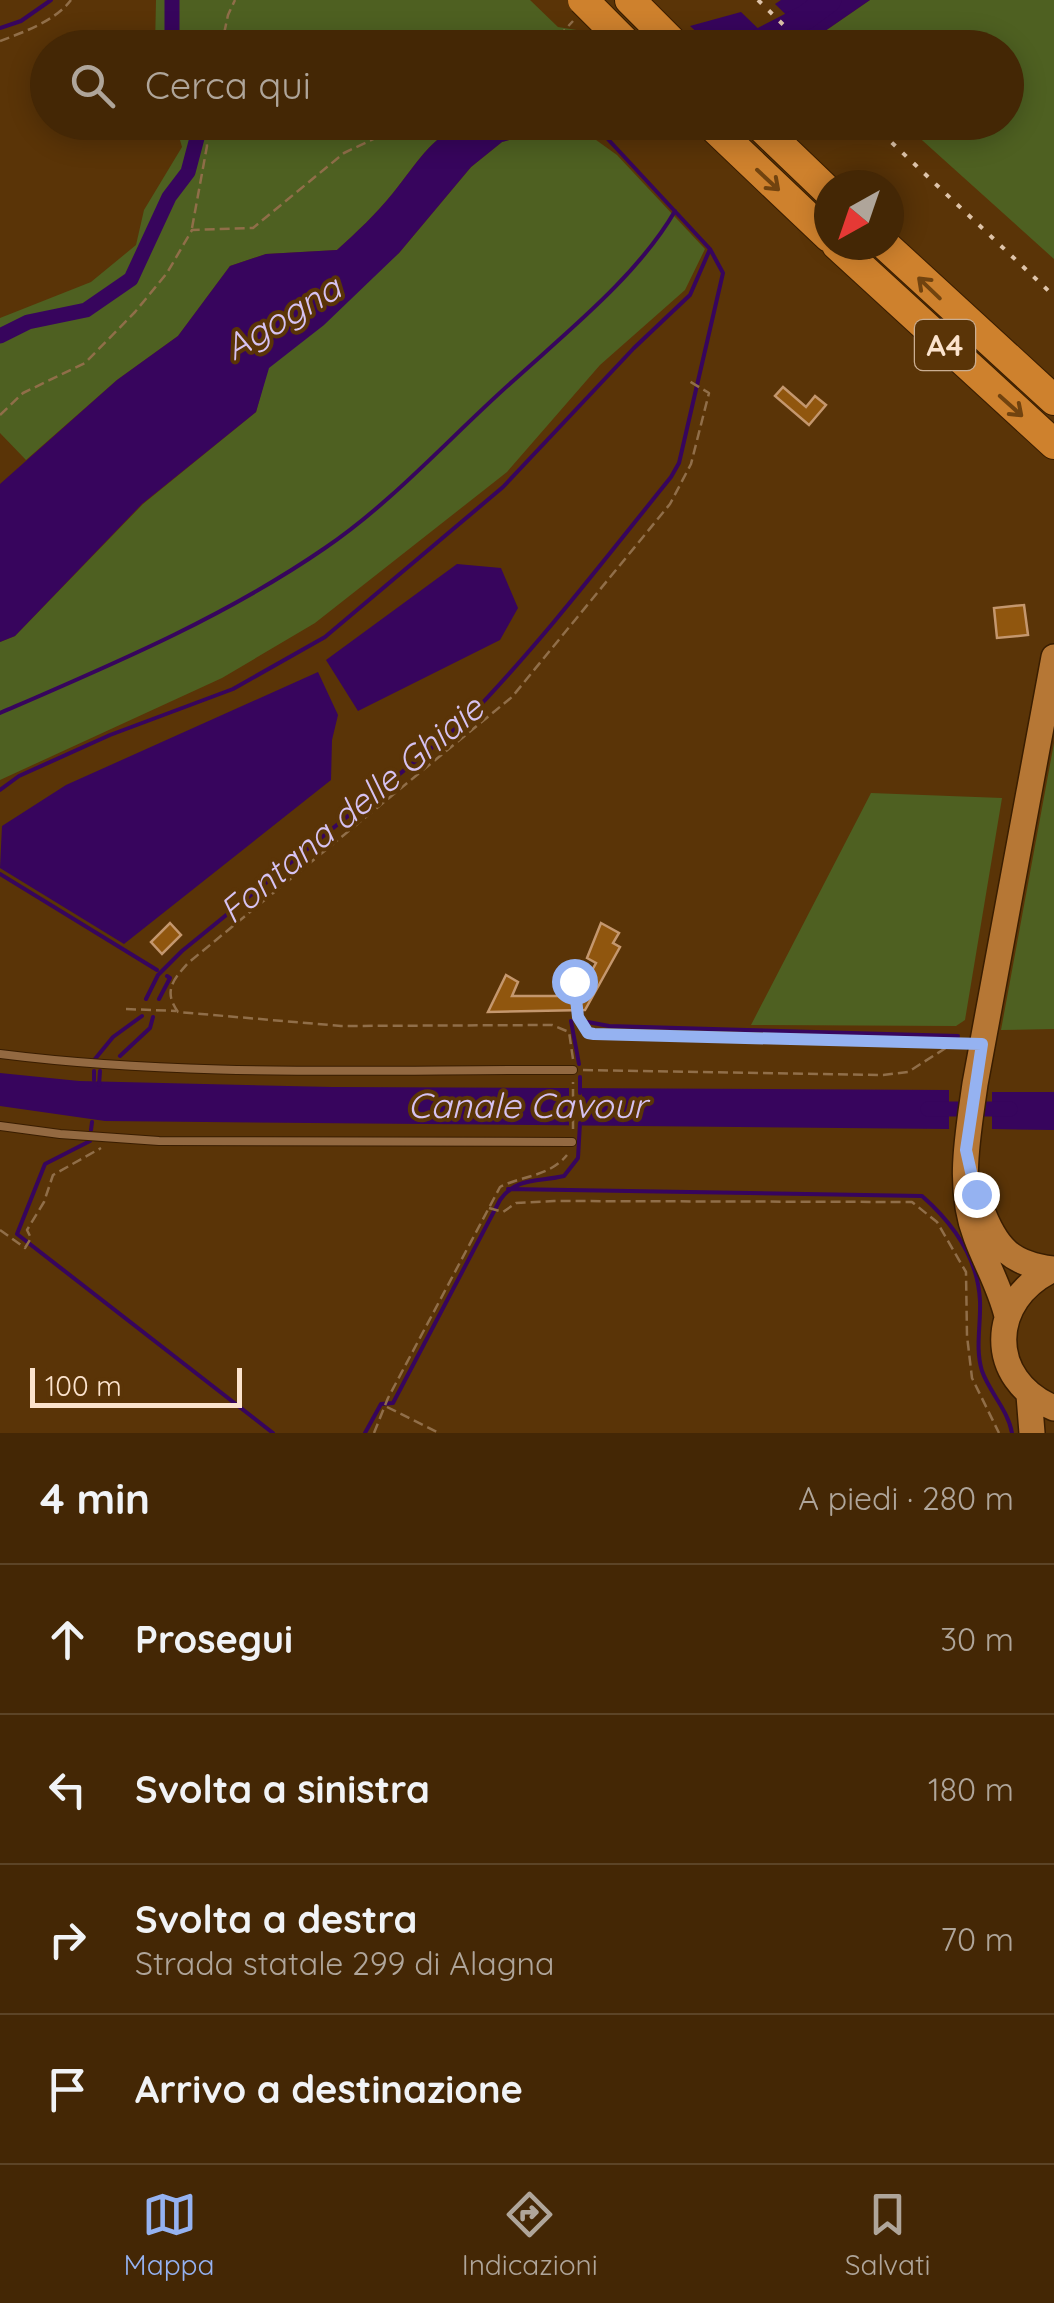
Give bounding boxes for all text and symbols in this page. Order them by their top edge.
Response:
search box [30,30,1024,140]
icon: search [65,58,120,113]
text: Cerca qui [145,61,311,109]
one-way arrow [756,168,780,192]
north arrow [814,170,904,260]
water label: Agogna [216,264,350,369]
one-way arrow [918,276,942,300]
road number: A4 [915,320,975,370]
one-way arrow [999,394,1023,418]
water label: Fontana delle Ghiaie [210,685,493,932]
route start [552,959,598,1005]
water label: Canale Cavour [407,1083,651,1127]
route end [954,1172,1000,1218]
scale bar [30,1363,242,1408]
text: 100 m [45,1368,122,1403]
text: 4 min [40,1472,150,1525]
text: A piedi · 280 m [798,1478,1014,1518]
icon: ahead [40,1612,95,1667]
text: Prosegui [135,1615,293,1663]
text: 30 m [940,1619,1014,1659]
icon: left [40,1762,95,1817]
text: Svolta a sinistra [135,1765,430,1813]
text: 180 m [928,1769,1014,1809]
text: Svolta a destra [135,1895,417,1943]
icon: right [40,1912,95,1967]
text: 70 m [941,1919,1014,1959]
text: Strada statale 299 di Alagna [135,1943,555,1983]
icon: arrive [40,2062,95,2117]
text: Arrivo a destinazione [135,2065,523,2113]
tab: Mappa [124,2187,215,2282]
tab: Indicazioni [462,2187,598,2282]
tab: Salvati [845,2187,930,2282]

